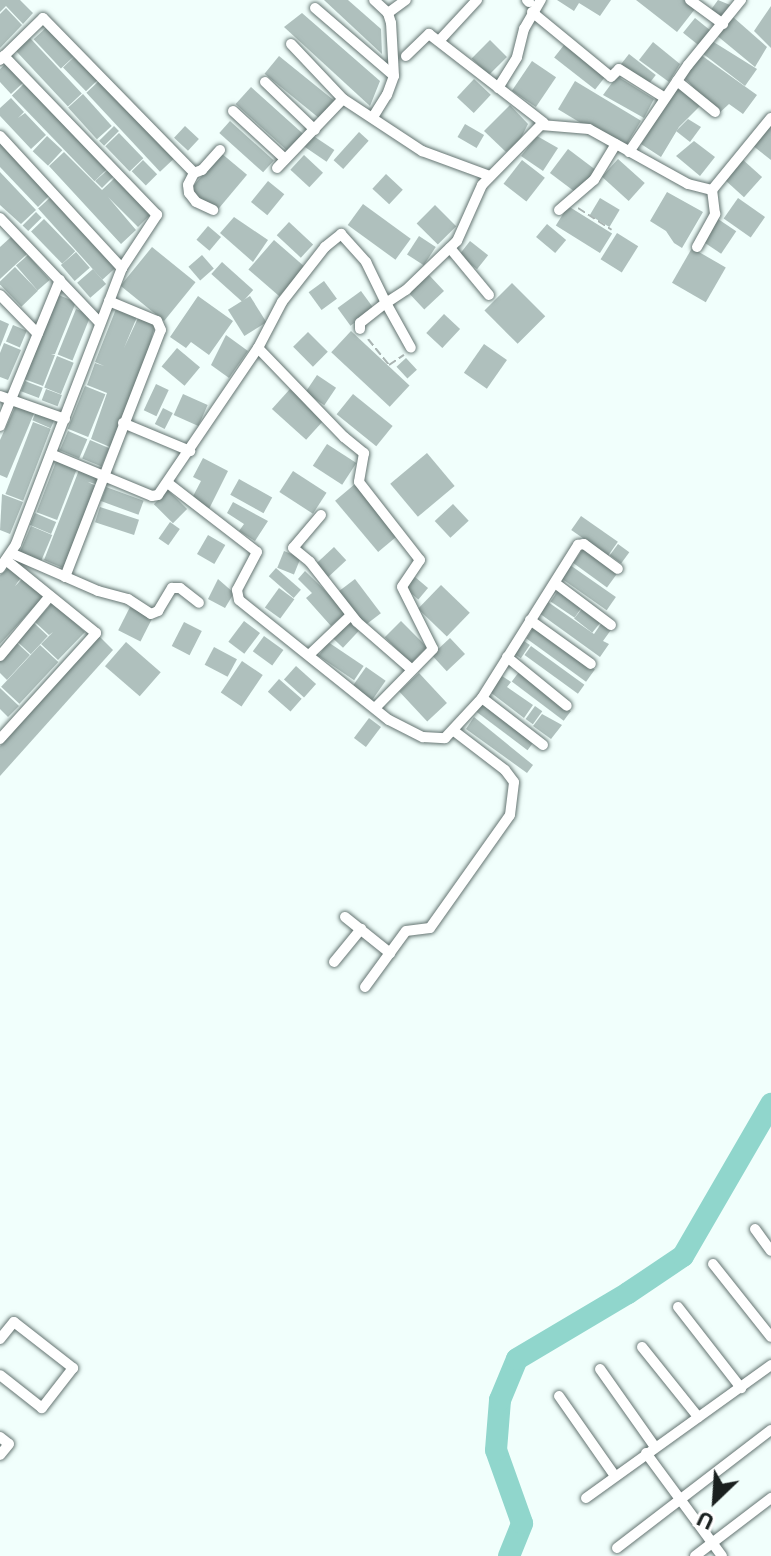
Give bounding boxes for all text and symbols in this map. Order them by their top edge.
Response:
north arrow [675,1460,755,1540]
text: U [691,1505,719,1539]

